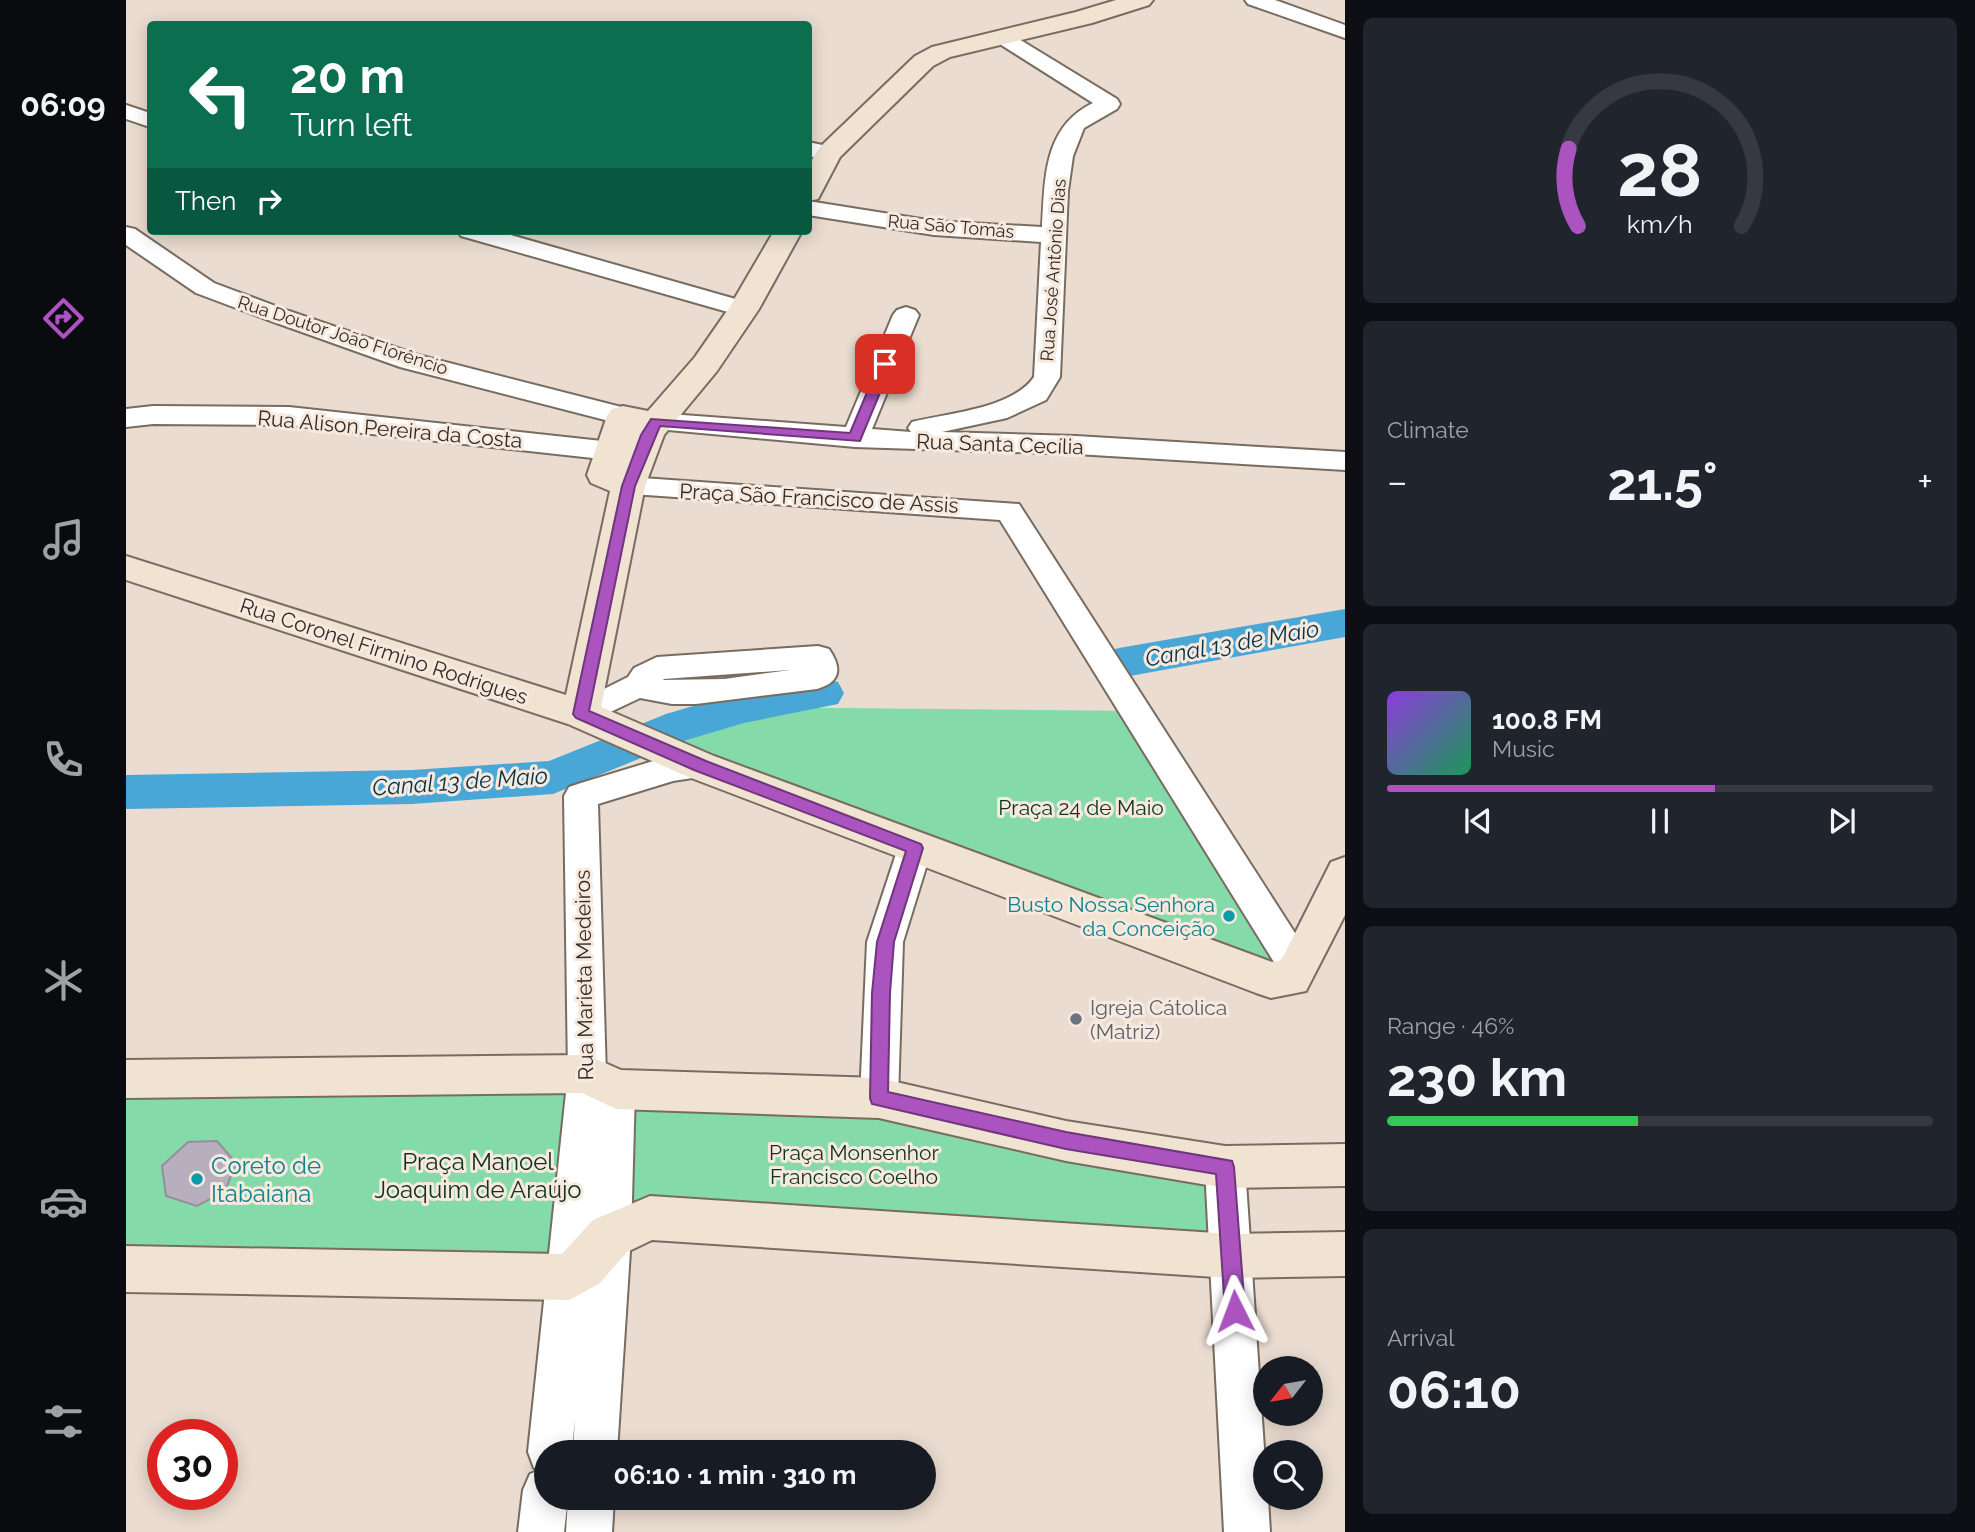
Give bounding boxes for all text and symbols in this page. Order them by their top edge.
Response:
text: 20 m [290,47,405,104]
icon: left [175,49,266,140]
text: 06:09 [20,86,106,123]
text: Turn left [290,106,412,143]
text: 28 [1617,129,1703,214]
street label: Rua José Antônio Dias [1036,178,1070,362]
icon: right [250,182,288,220]
text: Then [175,186,236,216]
text: km/h [1627,209,1693,239]
street label: Rua São Tomás [887,210,1015,242]
street label: Rua Doutor João Florêncio [235,291,451,379]
icon: directions [39,294,88,343]
pin [855,334,915,394]
icon: arrive [866,345,904,383]
street label: Rua Alison Pereira da Costa [257,405,523,453]
text: Climate [1387,416,1469,443]
street label: Rua Santa Cecília [916,429,1084,459]
text: 21.5° [1607,451,1718,512]
text: − [1387,459,1407,504]
text: + [1917,459,1933,504]
street label: Praça São Francisco de Assis [679,478,959,518]
icon: music [39,515,88,564]
street label: Rua Coronel Firmino Rodrigues [237,593,531,709]
water label: Canal 13 de Maio [1143,614,1321,672]
text: 100.8 FM [1492,705,1602,735]
icon: phone [39,735,88,784]
text: Music [1492,735,1555,762]
water label: Canal 13 de Maio [371,761,549,801]
park label: Praça 24 de Maio [998,795,1164,820]
icon: previous [1459,802,1497,840]
icon: pause [1641,802,1679,840]
icon: next [1823,802,1861,840]
street label: Rua Marieta Medeiros [570,869,598,1081]
place label: Busto Nossa Senhora da Conceição [1007,892,1215,941]
marker: Busto Nossa Senhora da Conceição [1221,908,1237,924]
icon: climate [39,956,88,1005]
place label: Igreja Cátolica (Matriz) [1090,995,1227,1044]
marker: Igreja Cátolica (Matriz) [1068,1011,1084,1027]
text: Range · 46% [1387,1012,1514,1039]
text: 230 km [1387,1047,1567,1108]
park label: Praça Monsenhor Francisco Coelho [769,1140,940,1189]
park label: Praça Manoel Joaquim de Araújo [374,1147,582,1204]
place label: Coreto de Itabaiana [211,1151,321,1208]
marker: Coreto de Itabaiana [189,1171,205,1187]
icon: car [39,1177,88,1226]
position arrow [1198,1274,1272,1348]
text: Arrival [1387,1324,1454,1351]
north arrow [1253,1356,1323,1426]
map controls [1253,1356,1323,1510]
text: 06:10 [1387,1359,1521,1420]
icon: filters [39,1397,88,1446]
speed limit sign: 30 [147,1419,238,1510]
button: search [1253,1440,1323,1510]
text: 06:10 · 1 min · 310 m [613,1460,857,1490]

